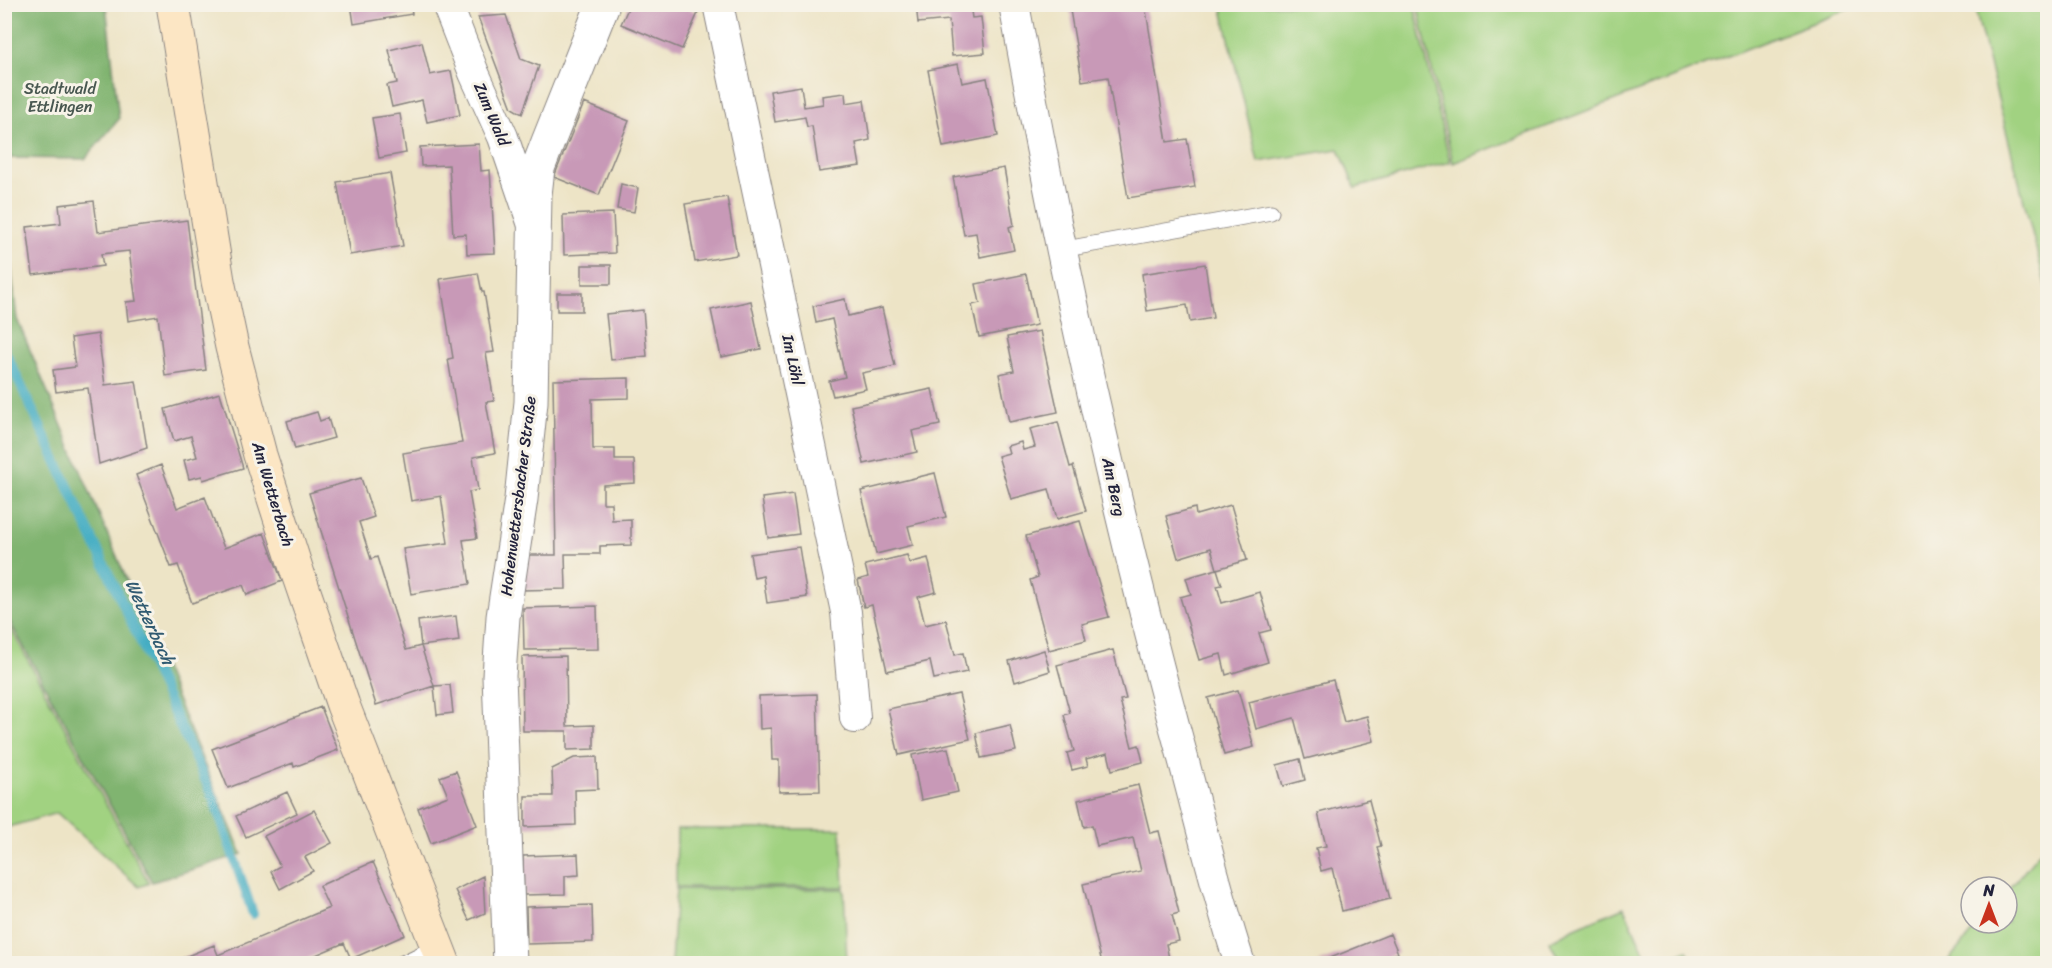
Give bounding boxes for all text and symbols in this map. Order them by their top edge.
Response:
park label: Stadtwald Ettlingen [24,74,98,121]
street label: Zum Wald [466,77,519,152]
street label: Im Löhl [773,331,813,389]
street label: Hohenwettersbacher Straße [491,394,545,598]
street label: Am Wetterbach [243,437,303,550]
street label: Am Berg [1093,454,1135,519]
water label: Wetterbach [116,574,185,672]
north arrow [1959,875,2019,935]
text: N [1982,876,1995,905]

